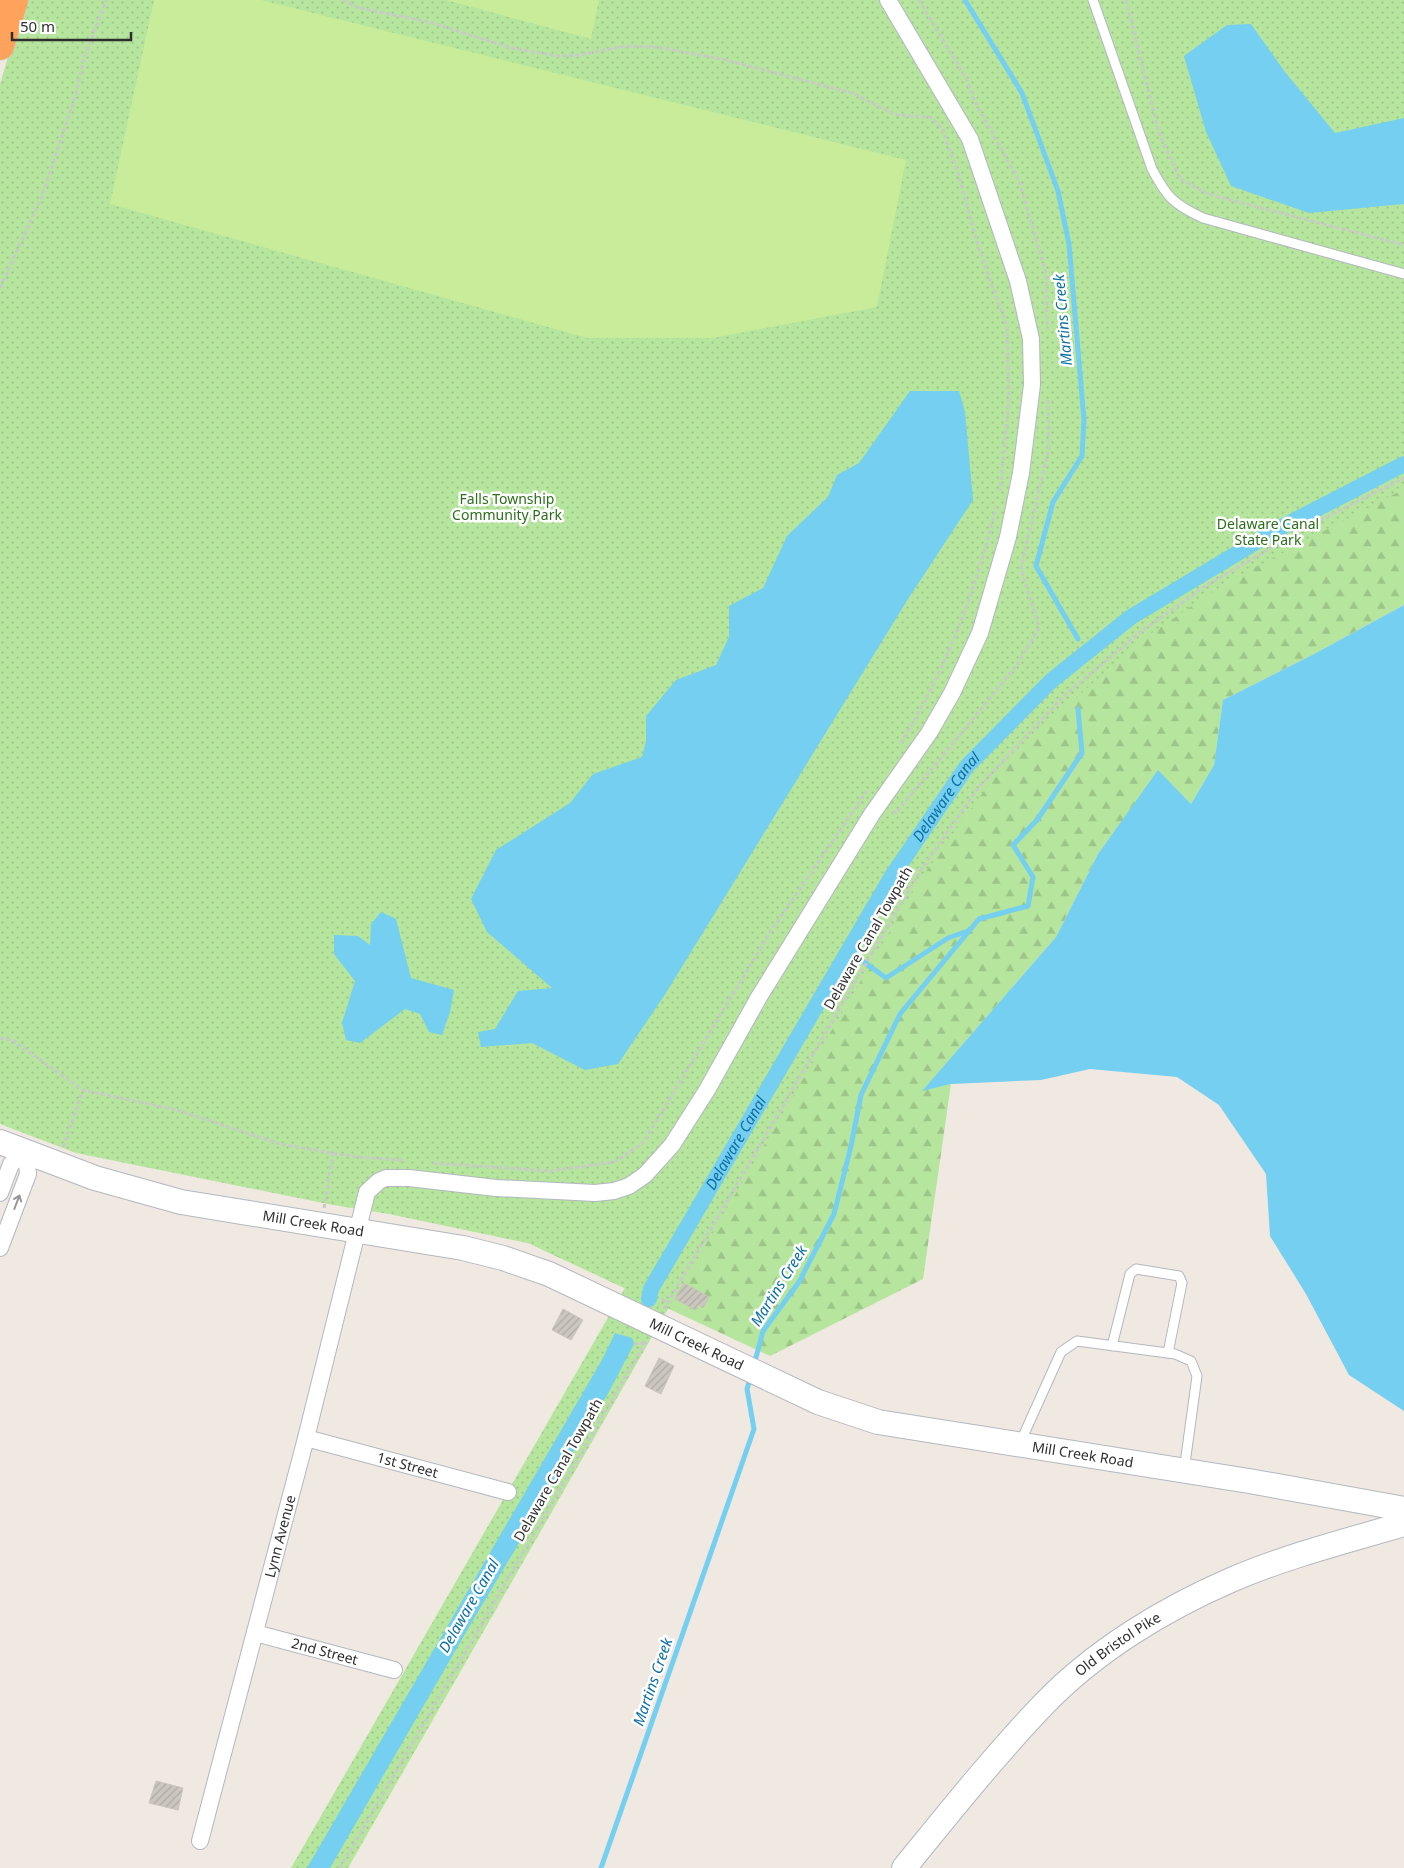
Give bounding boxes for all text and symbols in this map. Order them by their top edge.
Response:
scale bar [12,10,131,42]
text: 50 m [20,16,55,36]
water label: Martins Creek [1048,273,1076,367]
park label: Falls Township Community Park [452,489,562,524]
park label: Delaware Canal State Park [1217,514,1319,549]
water label: Delaware Canal [907,747,985,845]
street label: Delaware Canal Towpath [819,863,916,1013]
water label: Delaware Canal [700,1091,771,1193]
one-way arrow [13,1195,23,1210]
street label: Mill Creek Road [261,1205,365,1241]
water label: Martins Creek [745,1241,811,1330]
street label: Mill Creek Road [647,1313,747,1374]
street label: Delaware Canal Towpath [509,1395,606,1545]
street label: Mill Creek Road [1031,1437,1135,1471]
street label: 1st Street [375,1447,440,1482]
street label: Lynn Avenue [260,1493,300,1580]
water label: Delaware Canal [433,1554,504,1656]
street label: Old Bristol Pike [1071,1607,1164,1680]
street label: 2nd Street [289,1633,360,1669]
water label: Martins Creek [628,1634,677,1728]

